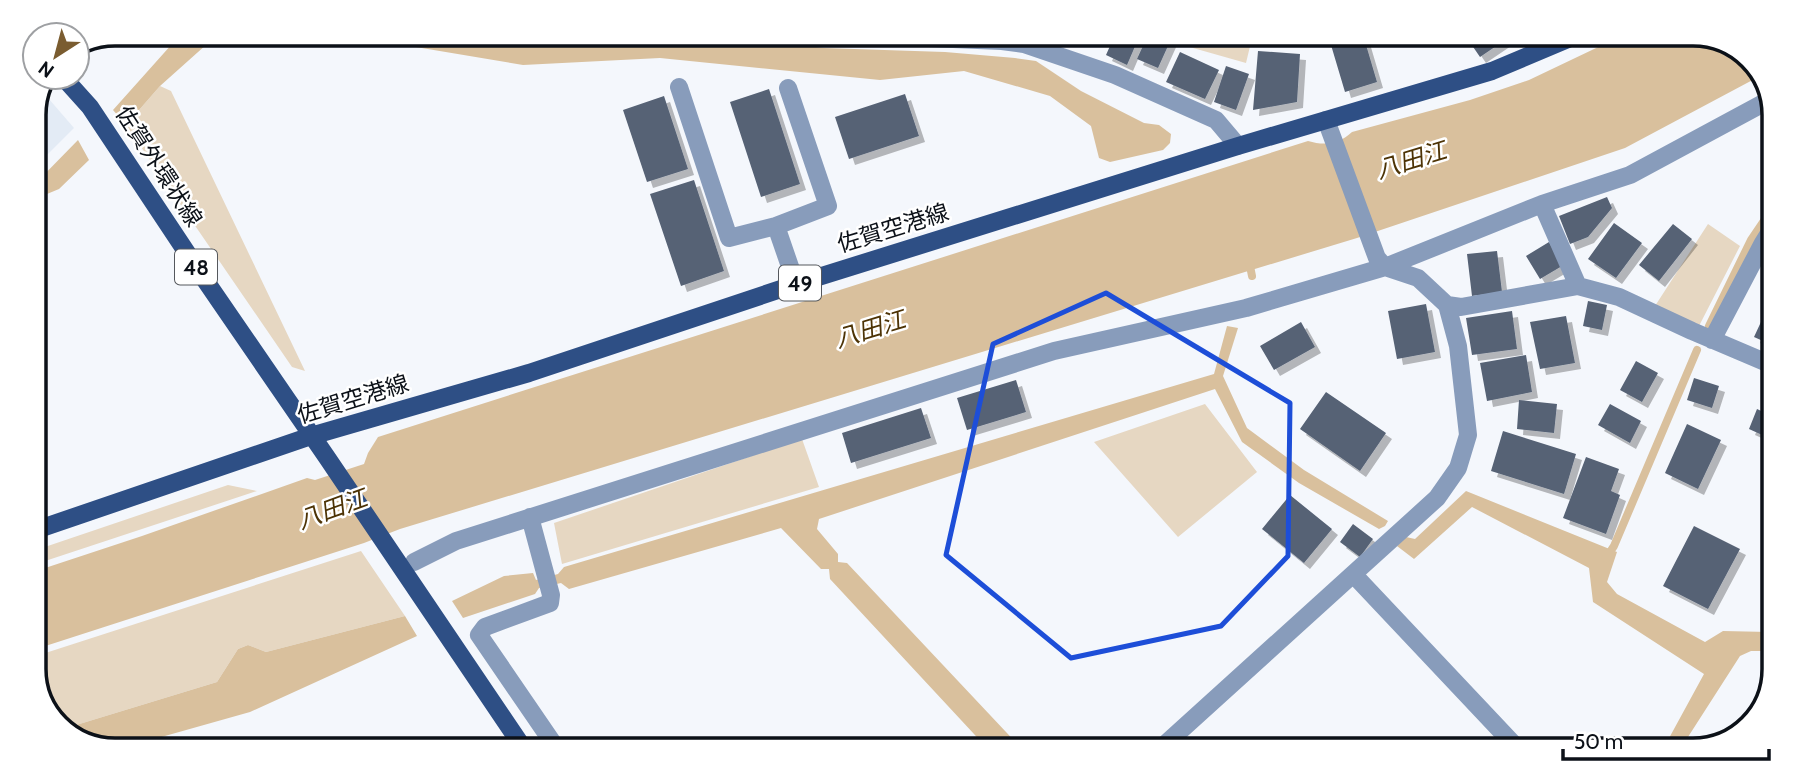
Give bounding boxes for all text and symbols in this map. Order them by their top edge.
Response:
north arrow [21,21,91,91]
text: N [34,56,58,83]
street label: 佐賀外環状線 [110,101,208,231]
water label: 八田江 [1372,135,1453,184]
street label: 佐賀空港線 [834,198,952,258]
road number: 48 [175,250,217,284]
road number: 49 [779,266,821,300]
water label: 八田江 [831,304,912,353]
street label: 佐賀空港線 [294,369,412,429]
water label: 八田江 [293,482,374,535]
scale bar [1563,718,1770,762]
text: 50 m [1574,729,1623,754]

